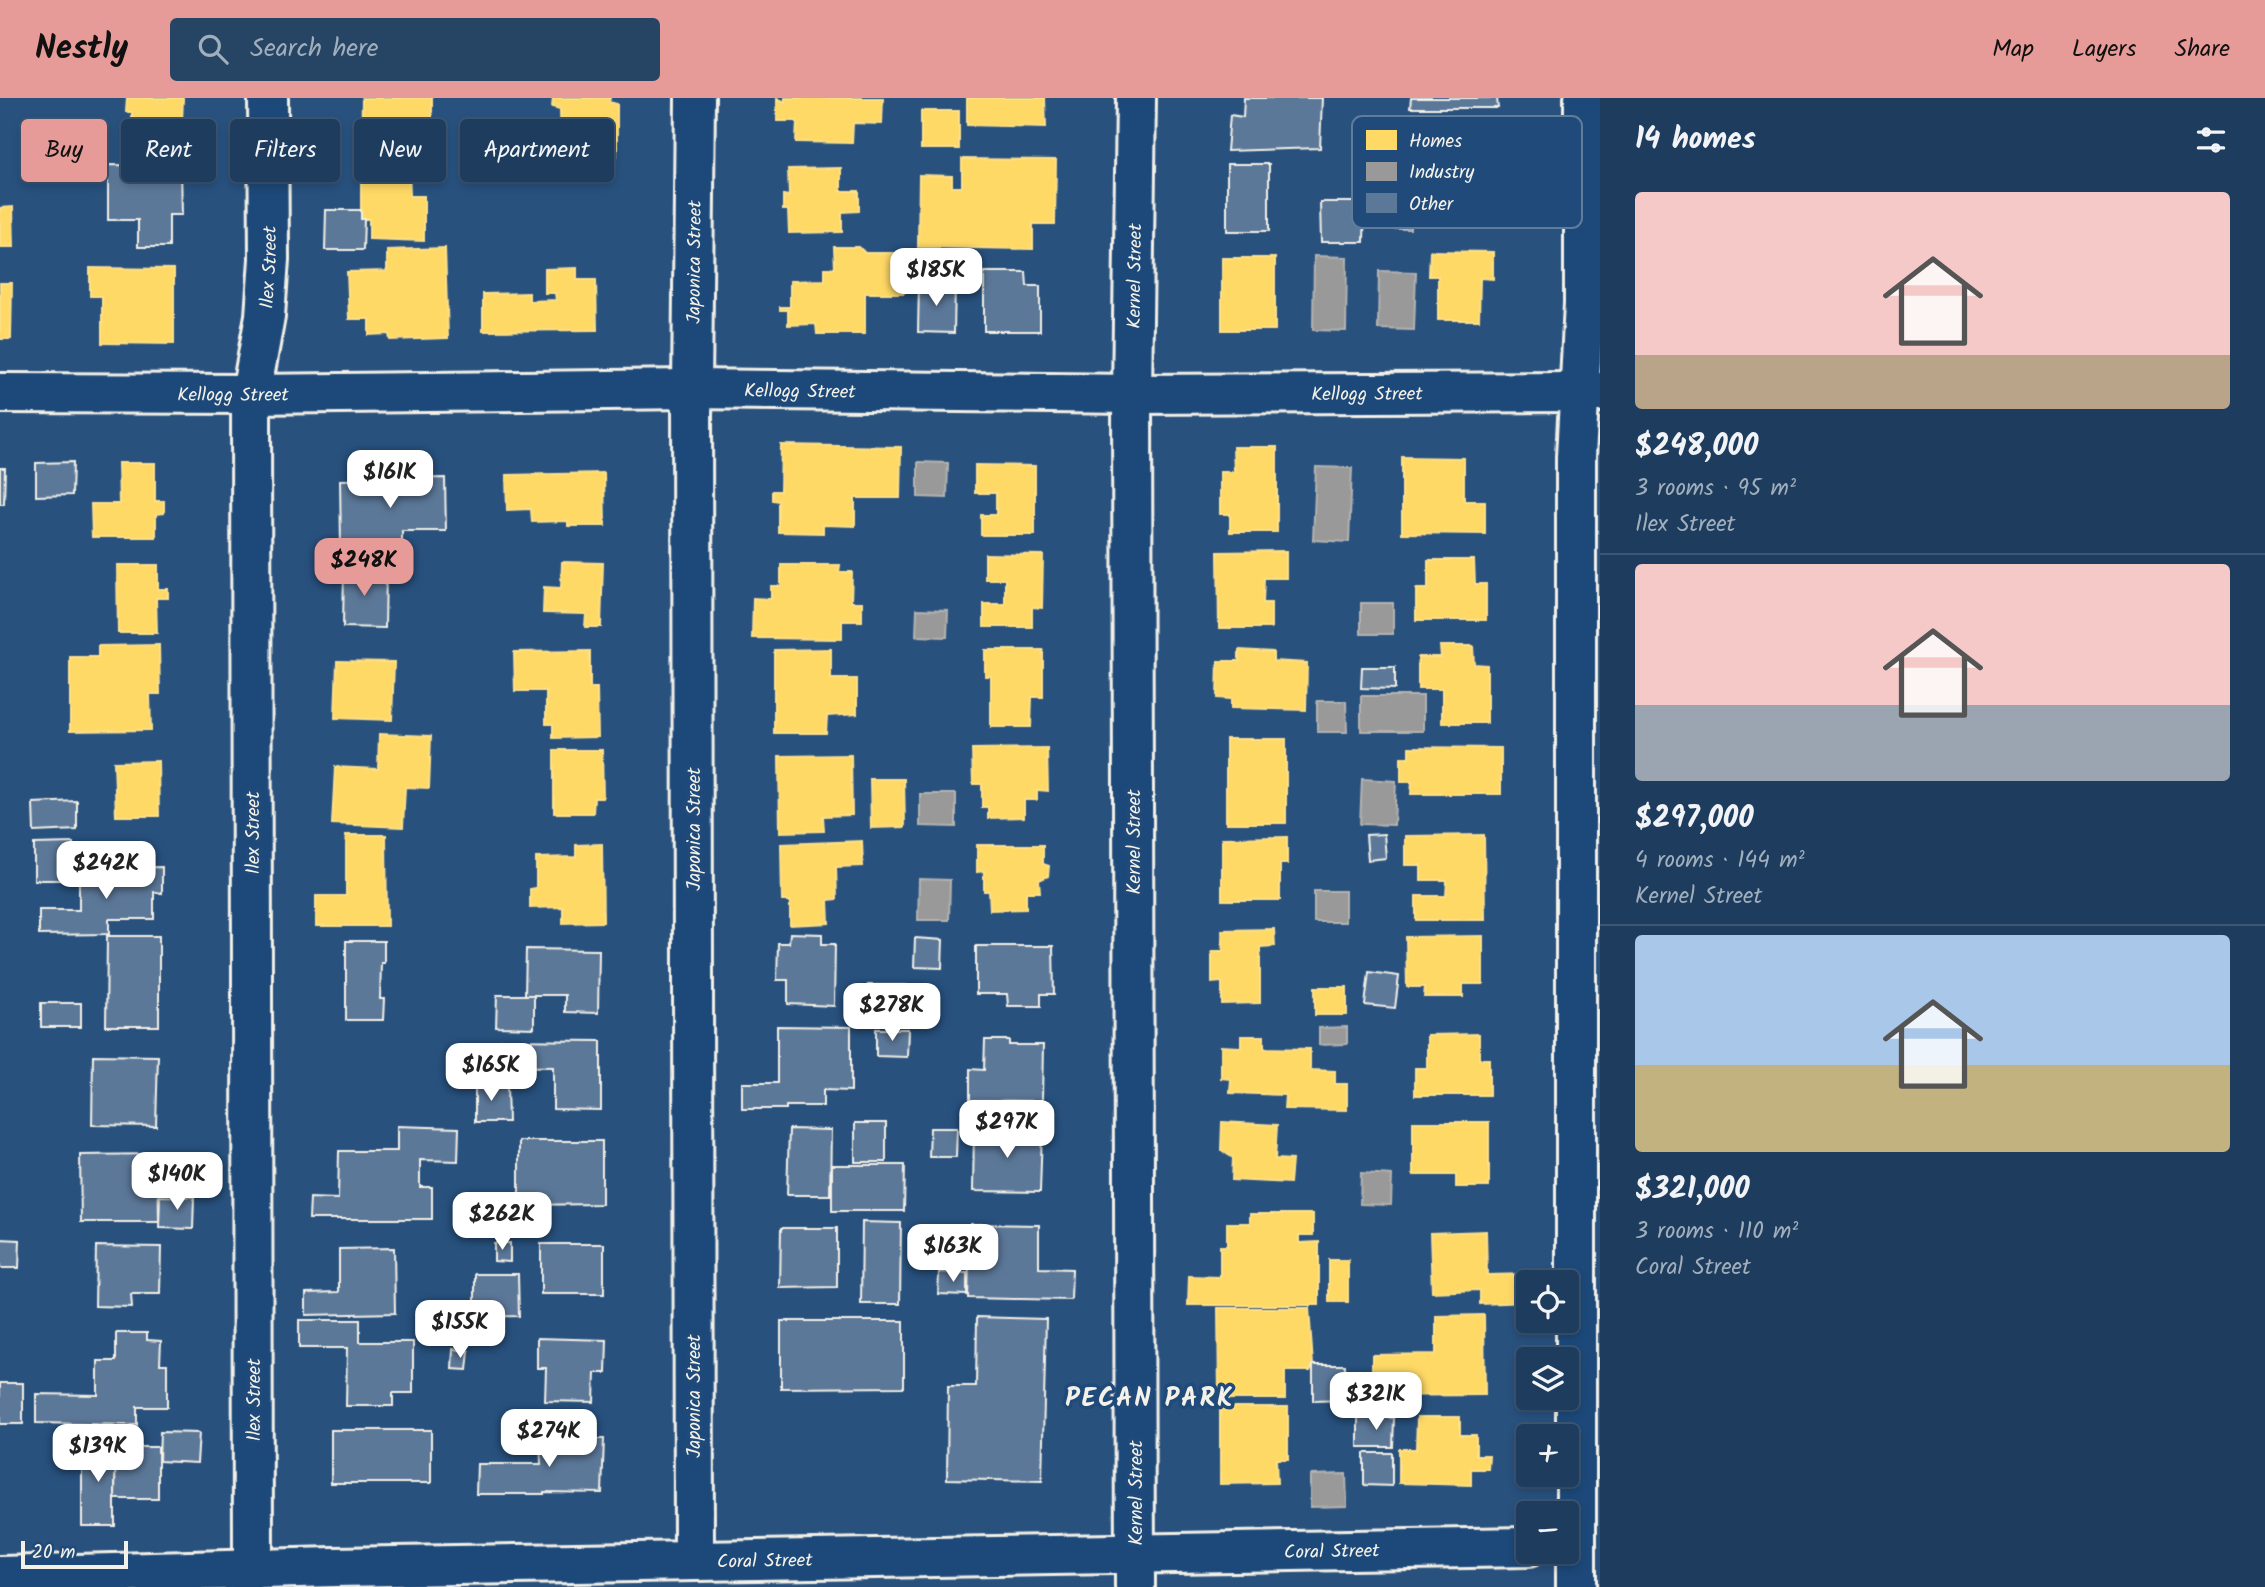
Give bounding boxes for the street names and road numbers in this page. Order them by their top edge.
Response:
street label: Japonica Street [680,200,711,324]
street label: Kernel Street [1120,223,1151,329]
street label: Ilex Street [253,225,286,310]
street label: Kellogg Street [744,377,857,408]
street label: Kellogg Street [1311,380,1423,410]
street label: Kellogg Street [177,381,290,411]
street label: Japonica Street [680,767,710,891]
street label: Kernel Street [1120,789,1150,895]
street label: Ilex Street [239,791,269,875]
street label: Japonica Street [680,1334,710,1458]
street label: Ilex Street [240,1358,270,1442]
street label: Kernel Street [1122,1440,1152,1546]
street label: Coral Street [1284,1536,1381,1568]
street label: Coral Street [717,1546,814,1578]

